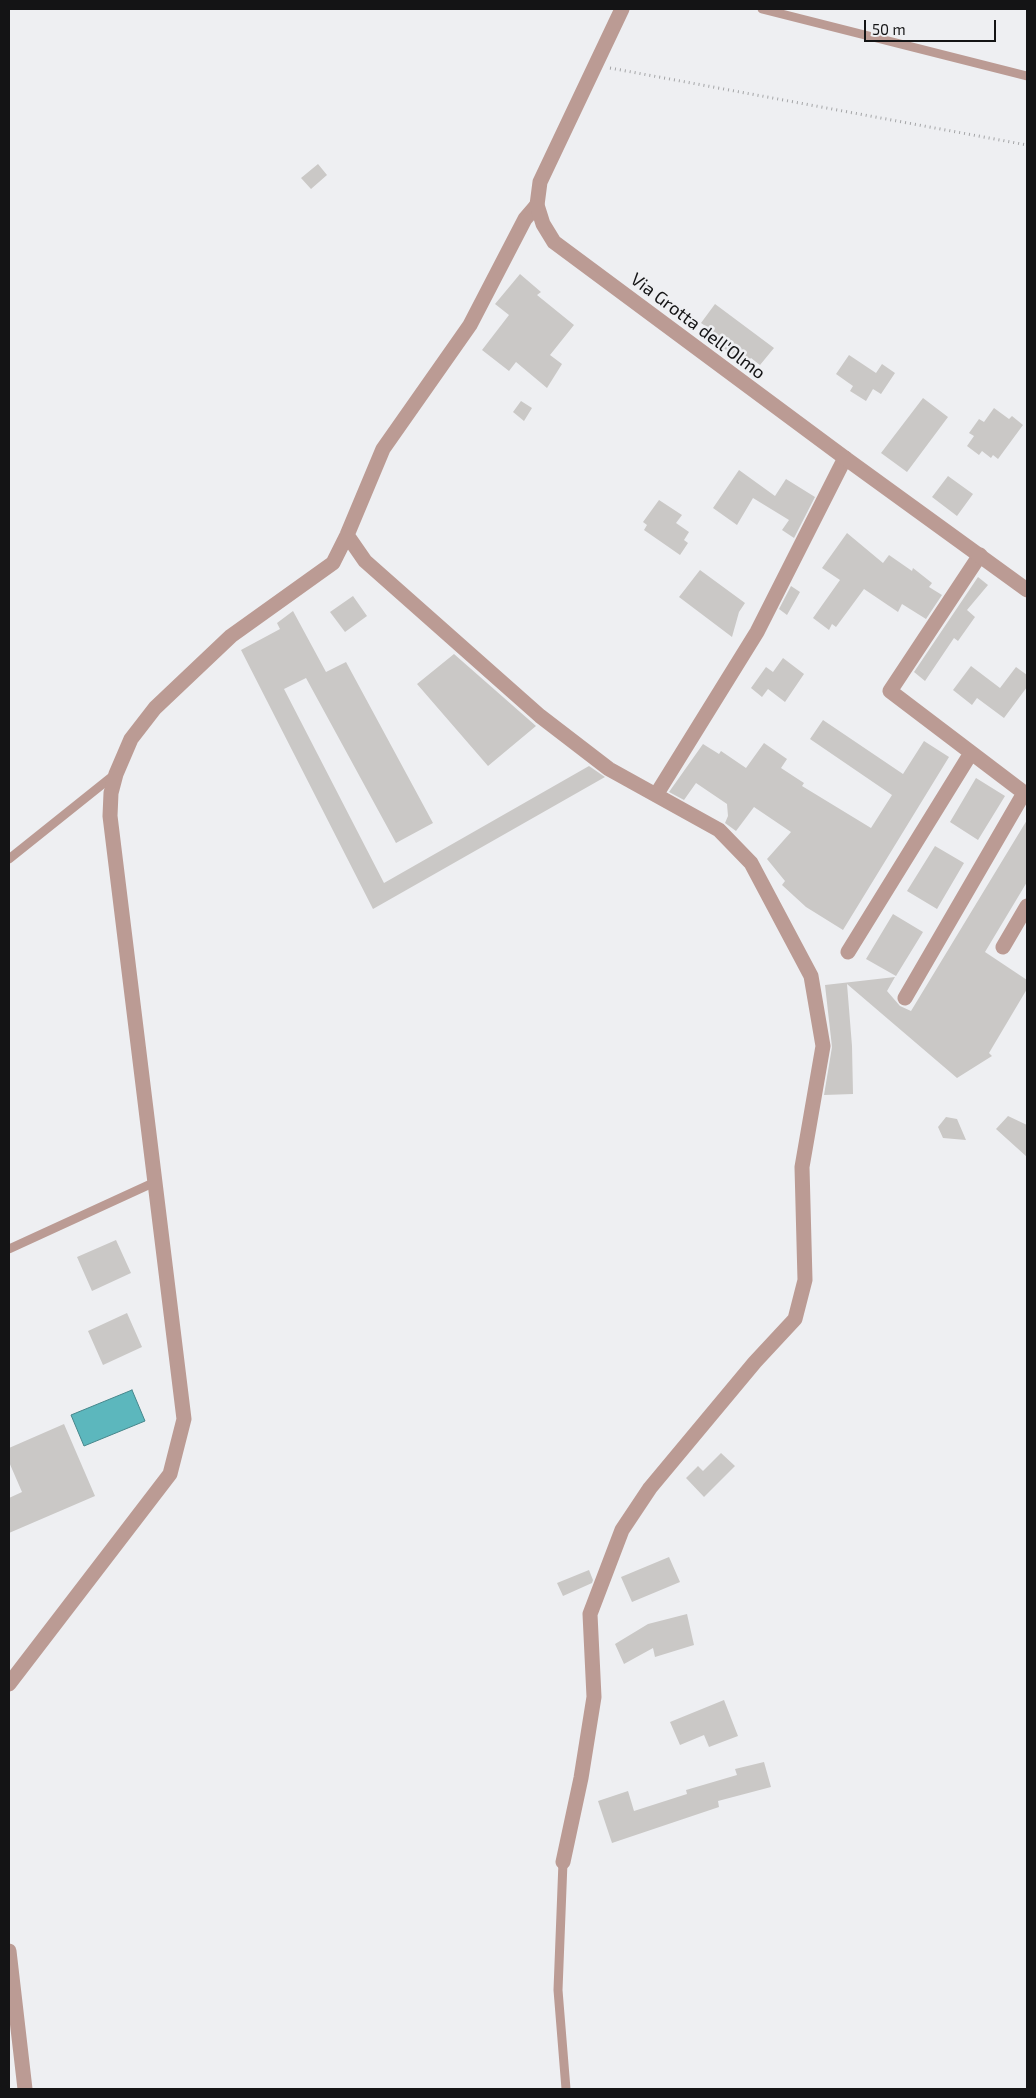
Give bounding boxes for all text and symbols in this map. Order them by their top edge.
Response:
scale bar [866,10,998,42]
text: 50 m [872,20,906,38]
street label: Via Grotta dell'Olmo [626,268,770,384]

